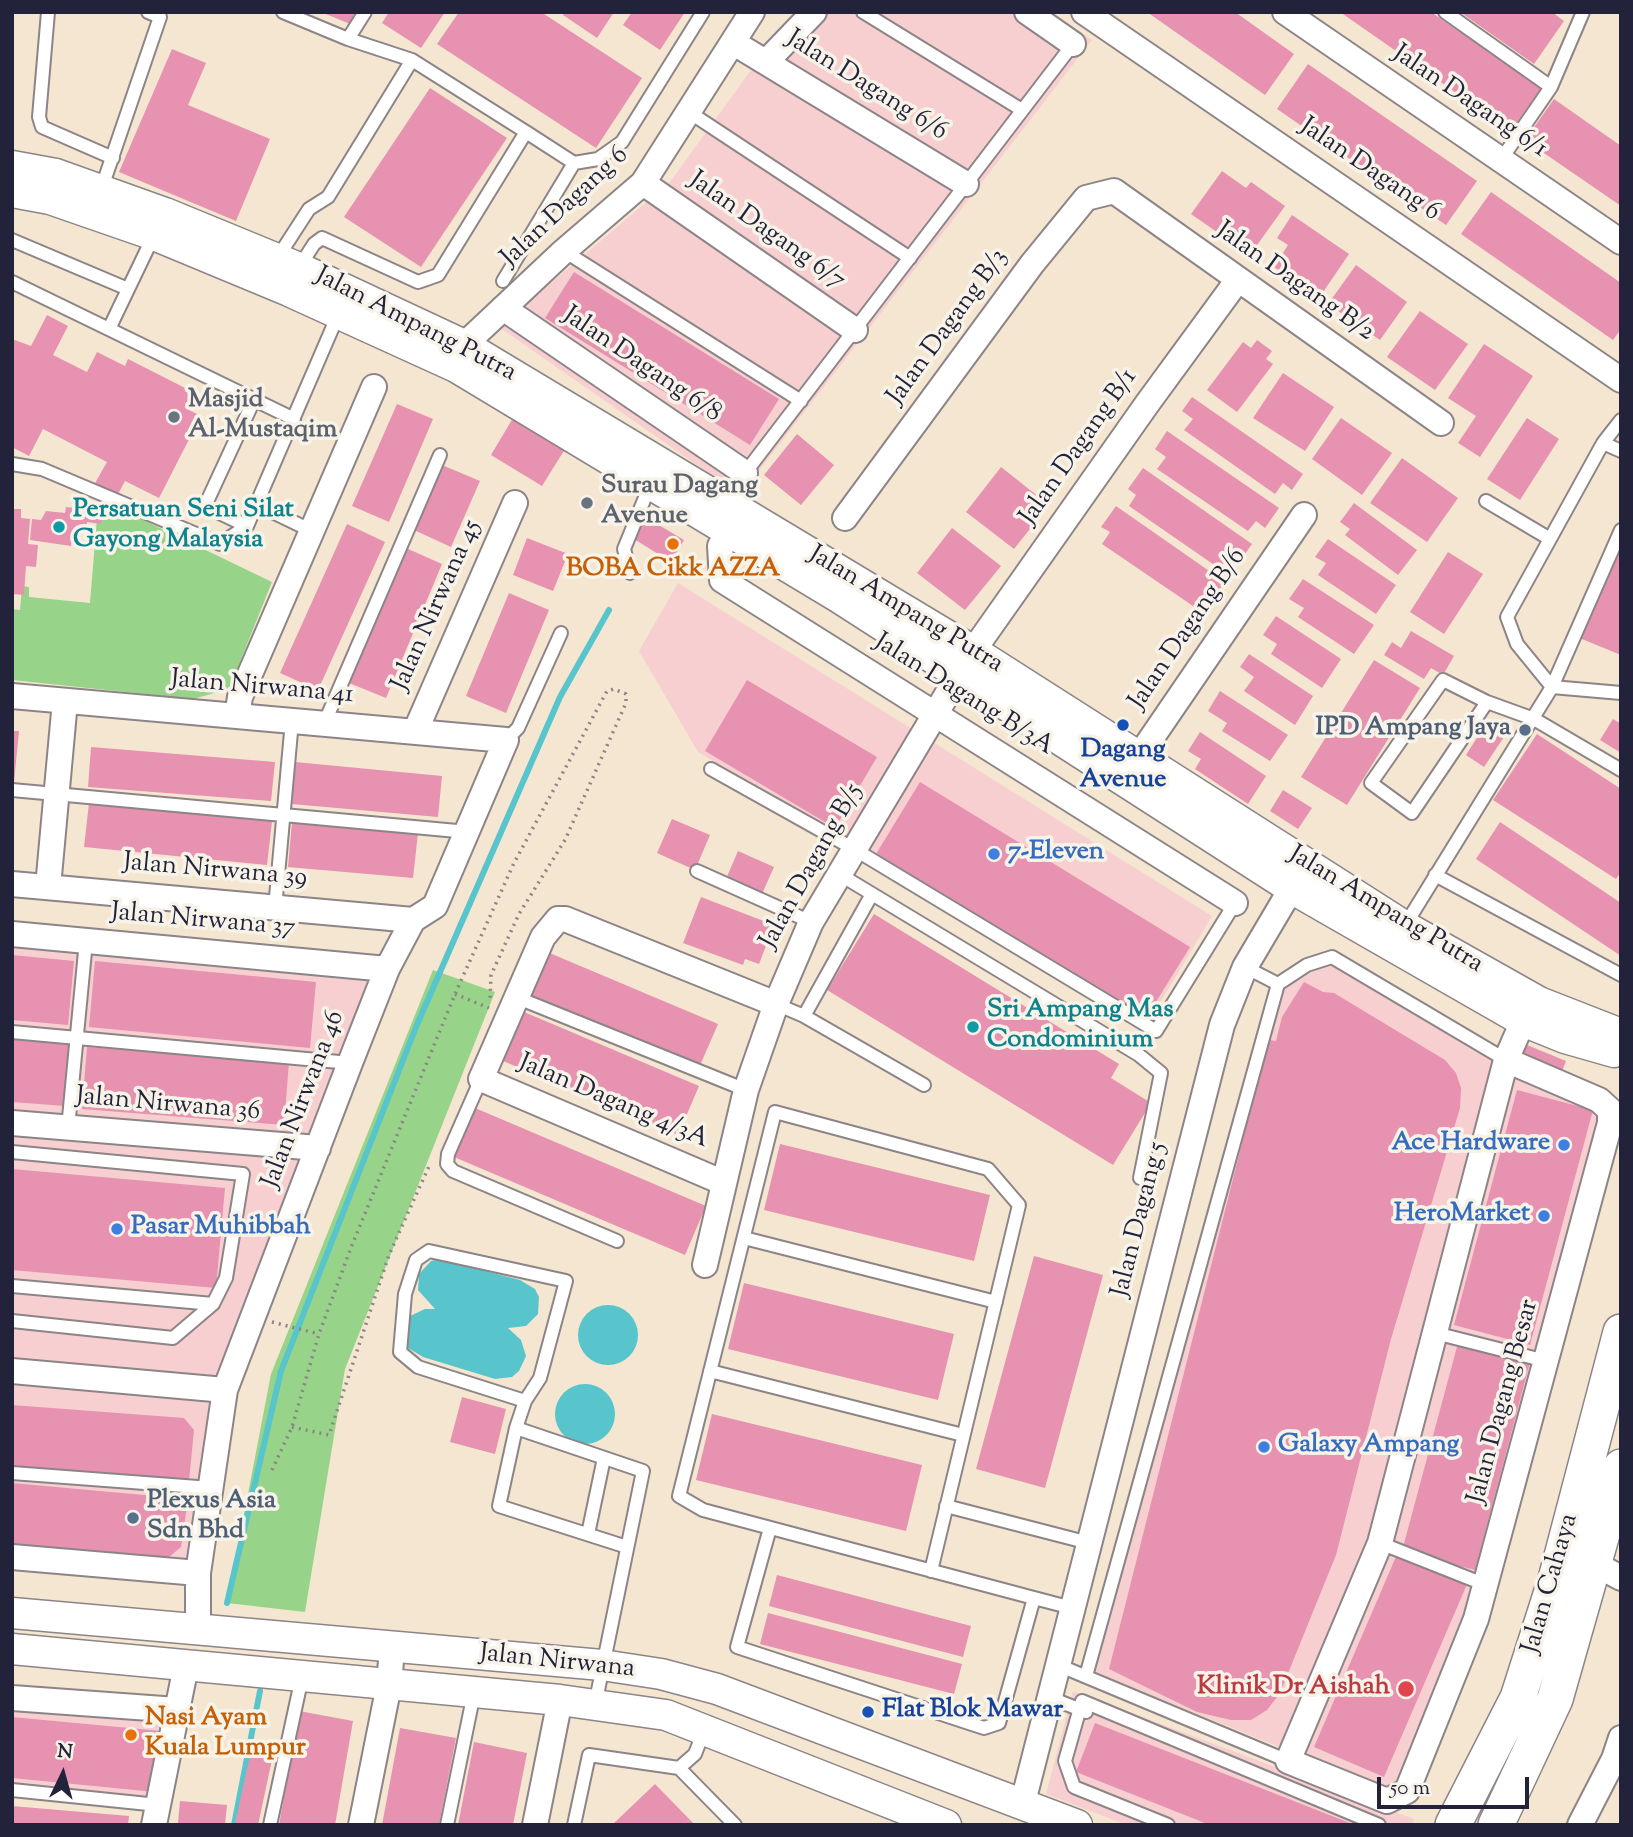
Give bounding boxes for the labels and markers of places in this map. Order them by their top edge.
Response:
place label: Masjid Al-Mustaqim [188,386,337,448]
marker: Masjid Al-Mustaqim [166,409,182,425]
place label: Surau Dagang Avenue [601,472,758,534]
marker: Surau Dagang Avenue [579,495,595,511]
place label: Persatuan Seni Silat Gayong Malaysia [73,496,294,558]
marker: Persatuan Seni Silat Gayong Malaysia [51,519,67,535]
marker: BOBA Cikk AZZA [665,536,681,552]
place label: BOBA Cikk AZZA [566,555,780,587]
place label: IPD Ampang Jaya [1315,714,1511,746]
marker: Dagang Avenue [1115,717,1131,733]
marker: IPD Ampang Jaya [1517,722,1533,738]
place label: Dagang Avenue [1080,736,1166,798]
place label: 7-Eleven [1008,838,1104,870]
marker: 7-Eleven [986,846,1002,862]
place label: Sri Ampang Mas Condominium [987,996,1173,1058]
marker: Sri Ampang Mas Condominium [965,1019,981,1035]
place label: Ace Hardware [1391,1129,1550,1161]
marker: Ace Hardware [1556,1137,1572,1153]
place label: HeroMarket [1394,1200,1530,1232]
marker: HeroMarket [1536,1208,1552,1224]
place label: Pasar Muhibbah [131,1213,311,1245]
marker: Pasar Muhibbah [109,1221,125,1237]
place label: Galaxy Ampang [1278,1431,1459,1463]
marker: Galaxy Ampang [1256,1439,1272,1455]
place label: Plexus Asia Sdn Bhd [147,1487,276,1548]
marker: Plexus Asia Sdn Bhd [125,1510,141,1526]
place label: Klinik Dr Aishah [1197,1673,1390,1705]
marker: Klinik Dr Aishah [1396,1679,1416,1699]
place label: Flat Blok Mawar [882,1696,1063,1728]
place label: Nasi Ayam Kuala Lumpur [145,1704,306,1766]
marker: Flat Blok Mawar [860,1704,876,1720]
marker: Nasi Ayam Kuala Lumpur [123,1727,139,1743]

